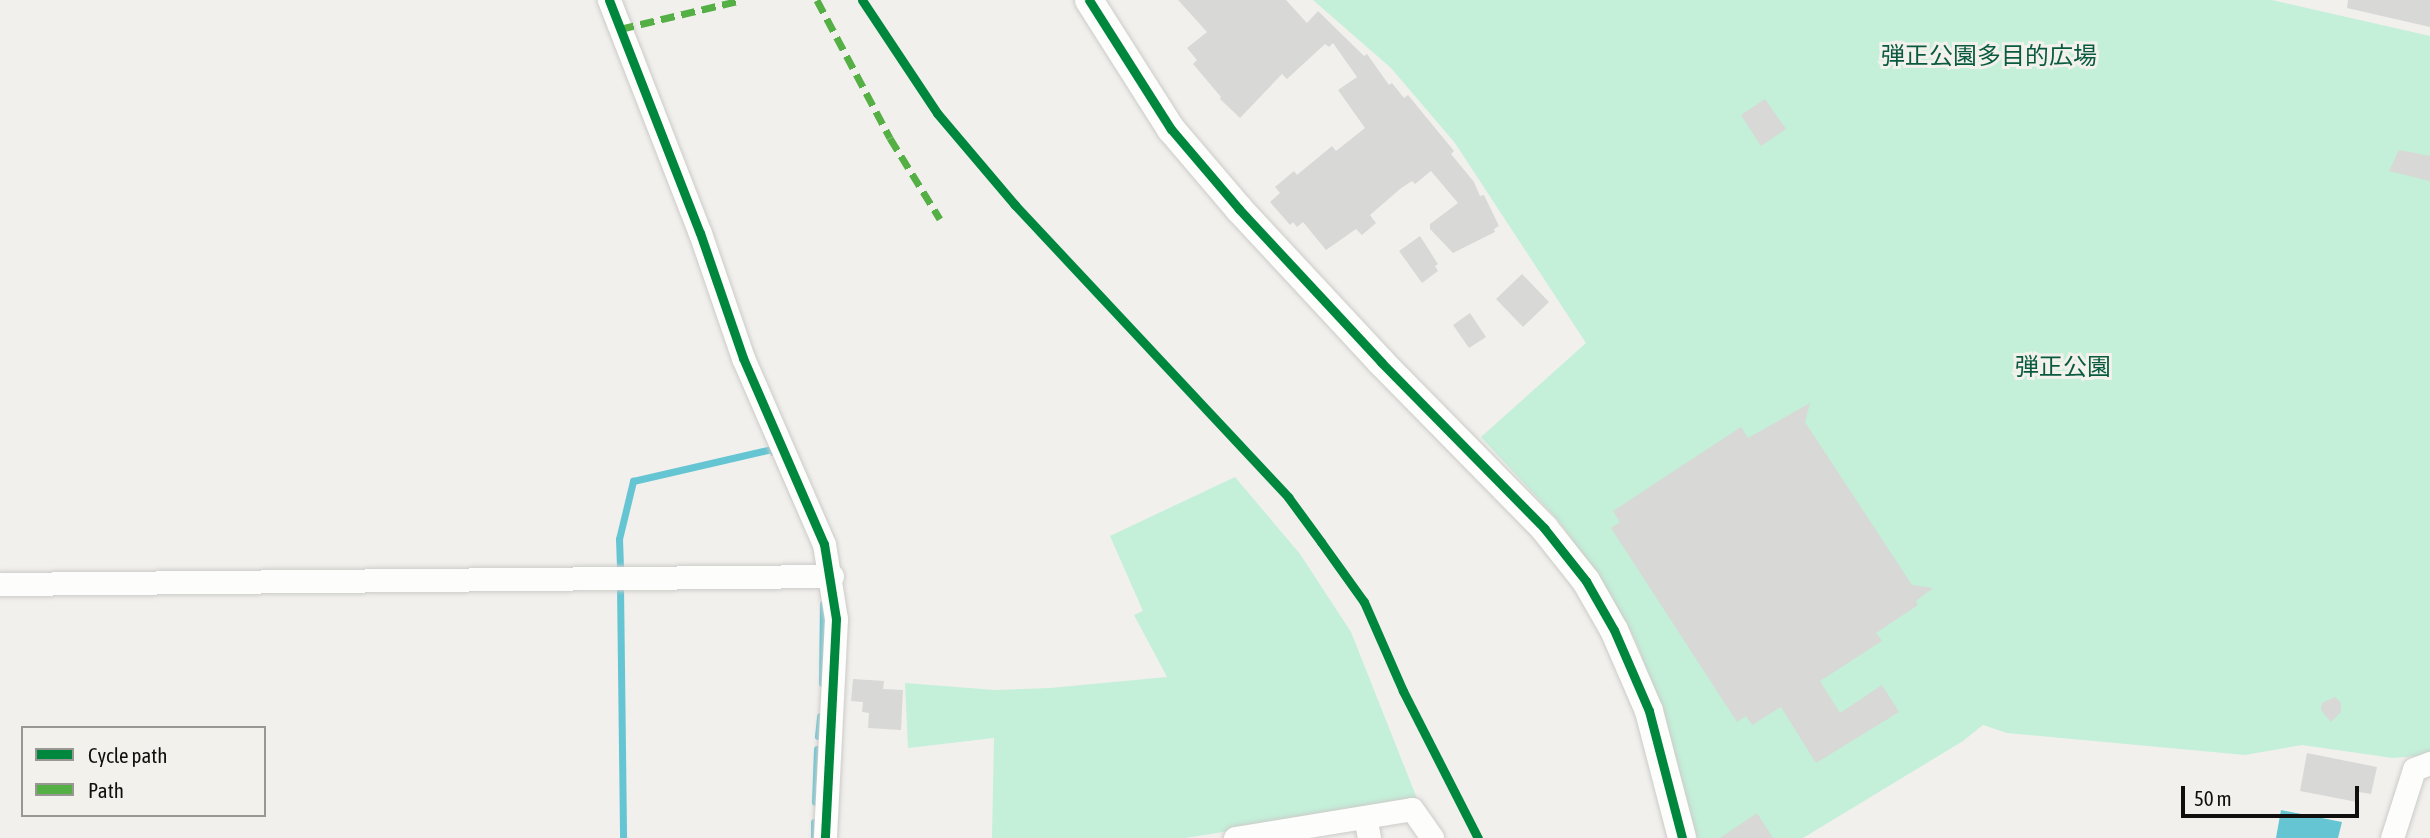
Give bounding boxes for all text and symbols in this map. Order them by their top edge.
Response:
park label: 弾正公園多目的広場 [1881,42,2097,70]
park label: 弾正公園 [2015,353,2111,381]
legend [21,726,266,817]
text: Cycle path [88,743,167,767]
scale bar [2185,772,2364,816]
text: Path [88,778,124,802]
text: 50 m [2194,786,2232,810]

